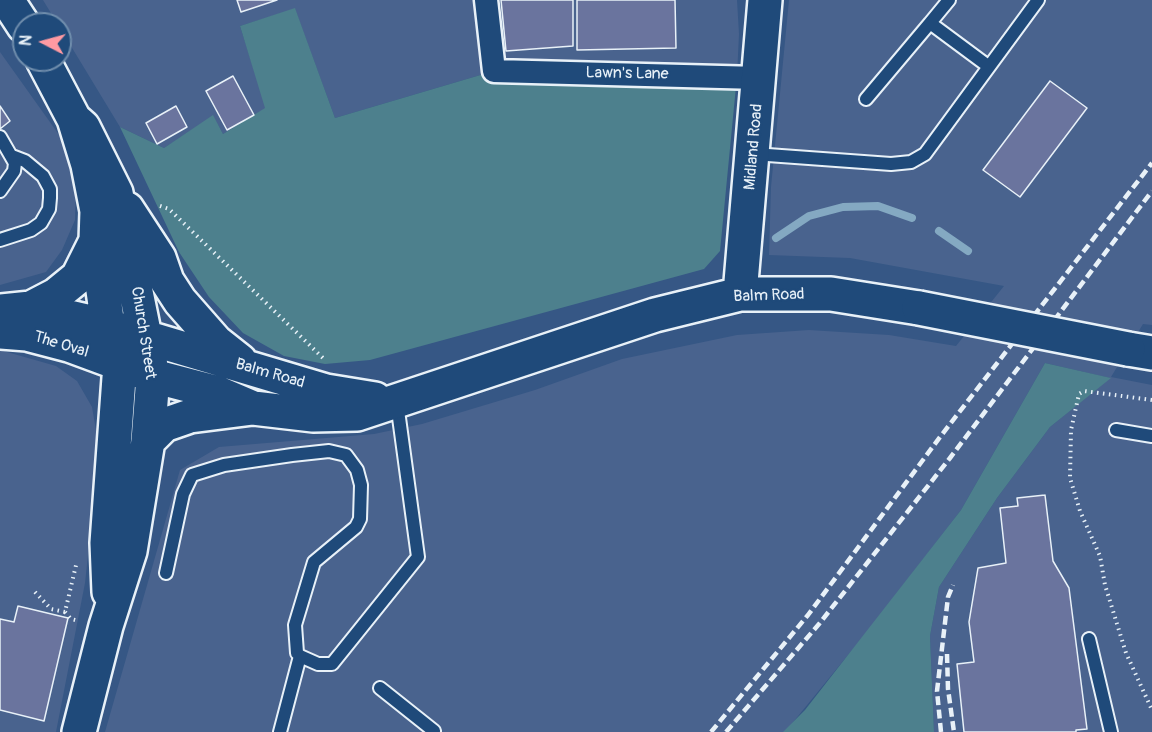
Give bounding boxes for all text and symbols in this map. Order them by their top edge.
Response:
north arrow [12,12,72,72]
text: N [16,34,37,47]
street label: Lawn's Lane [585,64,669,84]
street label: Midland Road [741,103,767,191]
street label: Church Street [126,285,160,381]
street label: Balm Road [733,285,805,307]
street label: The Oval [31,328,91,362]
street label: Balm Road [233,355,307,393]

